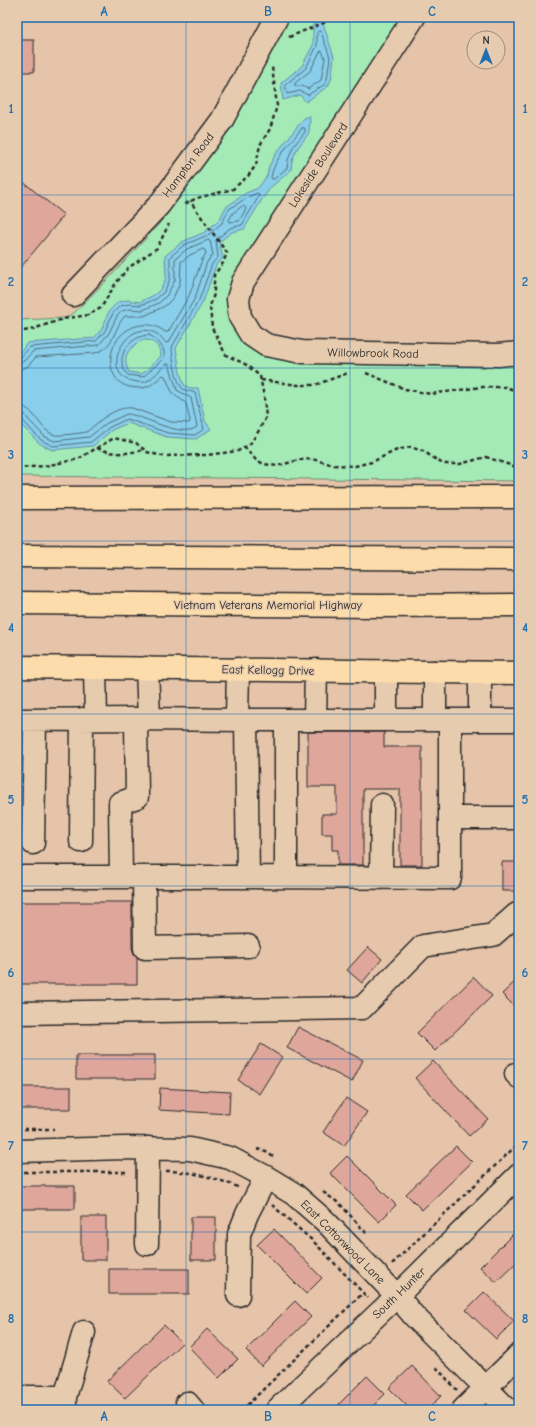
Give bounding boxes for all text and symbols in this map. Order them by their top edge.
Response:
text: A [100,4,108,19]
text: B [264,4,272,19]
text: C [428,4,436,19]
north arrow [466,30,506,70]
text: N [482,34,490,47]
text: 1 [8,101,14,116]
text: 1 [522,101,528,116]
street label: Lakeside Boulevard [285,120,351,210]
street label: Hampton Road [159,130,217,200]
text: 2 [8,274,14,289]
text: 2 [522,274,528,289]
street label: Willowbrook Road [327,345,419,361]
text: 3 [8,447,14,462]
text: 3 [522,447,528,462]
street label: Vietnam Veterans Memorial Highway [174,598,363,612]
text: 4 [8,620,14,635]
text: 4 [522,620,528,635]
street label: East Kellogg Drive [222,662,314,678]
text: 5 [8,792,15,807]
text: 5 [522,792,529,807]
text: 6 [8,965,15,980]
text: 6 [522,965,529,980]
text: 7 [8,1138,14,1153]
text: 7 [522,1138,528,1153]
street label: East Cottonwood Lane [298,1197,388,1287]
street label: South Hunter [370,1264,429,1322]
text: 8 [8,1311,14,1326]
text: 8 [522,1311,528,1326]
text: A [100,1409,108,1424]
text: B [264,1409,272,1424]
text: C [428,1409,436,1424]

